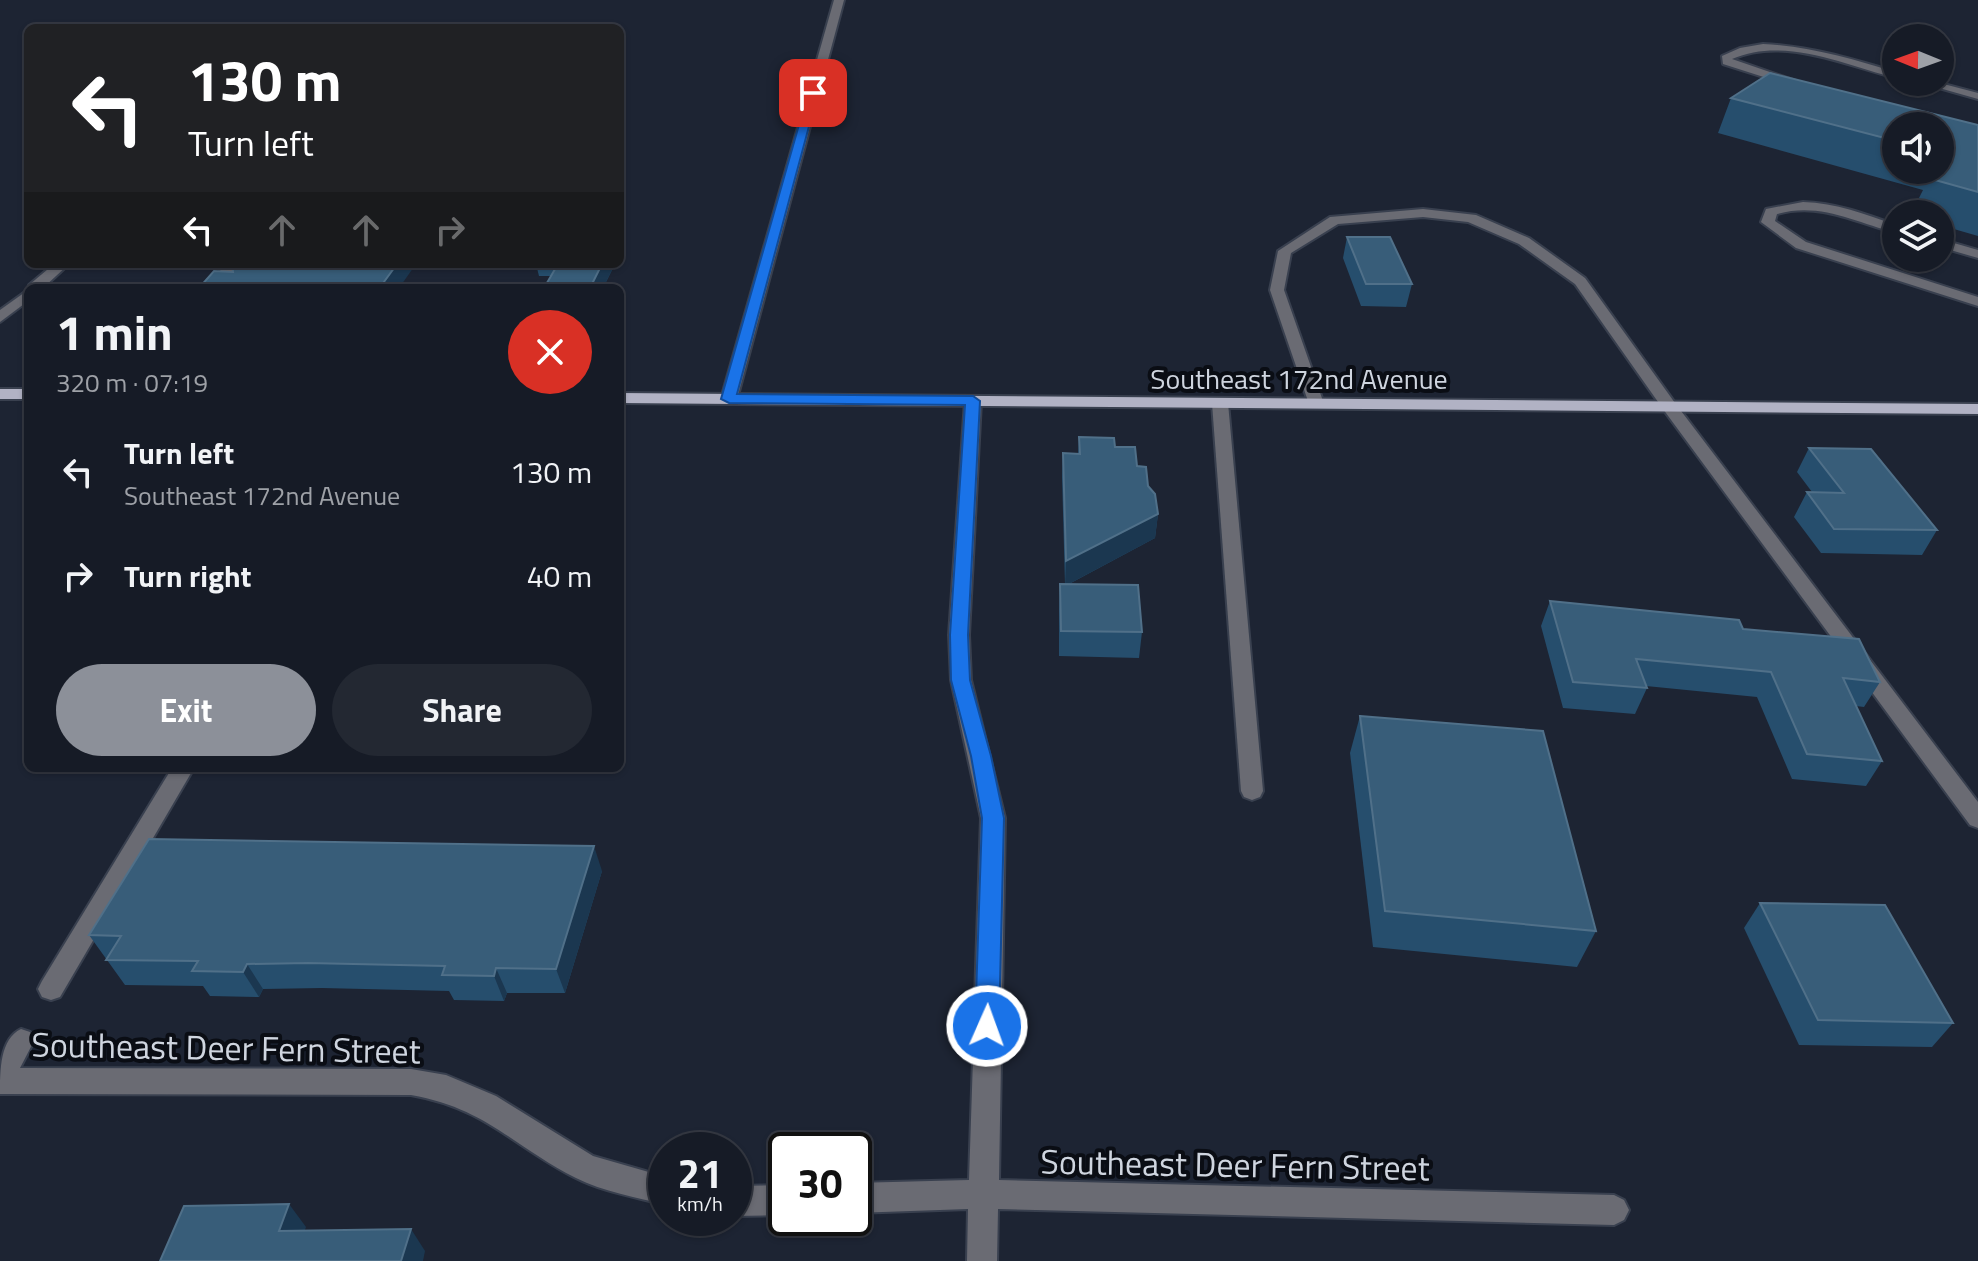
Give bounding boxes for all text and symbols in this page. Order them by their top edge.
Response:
north arrow [1882,24,1954,96]
map controls [1882,24,1954,272]
text: 130 m [188,38,341,123]
icon: left [56,56,160,160]
pin [779,59,847,127]
icon: arrive [791,71,835,115]
button: sound [1882,112,1954,184]
text: Turn left [188,115,314,170]
button: layers [1882,200,1954,272]
icon: left [176,208,220,252]
icon: ahead [260,208,304,252]
icon: ahead [344,208,388,252]
icon: right [428,208,472,252]
text: 1 min [56,296,173,369]
button: close [508,310,592,394]
street label: Southeast 172nd Avenue [1150,357,1448,400]
text: 320 m · 07:19 [56,363,208,402]
text: Turn left [124,430,234,476]
text: 130 m [510,449,592,495]
icon: left [56,450,100,494]
text: Southeast 172nd Avenue [124,476,400,515]
text: Turn right [124,553,252,599]
text: 40 m [527,553,592,599]
icon: right [56,554,100,598]
button: Exit [56,664,316,756]
button: Share [332,664,592,756]
position arrow [945,984,1029,1068]
street label: Southeast Deer Fern Street [31,1018,421,1076]
speed limit sign: 30 [768,1132,872,1236]
street label: Southeast Deer Fern Street [1040,1135,1430,1193]
text: 21 [678,1143,722,1204]
text: km/h [677,1188,723,1219]

